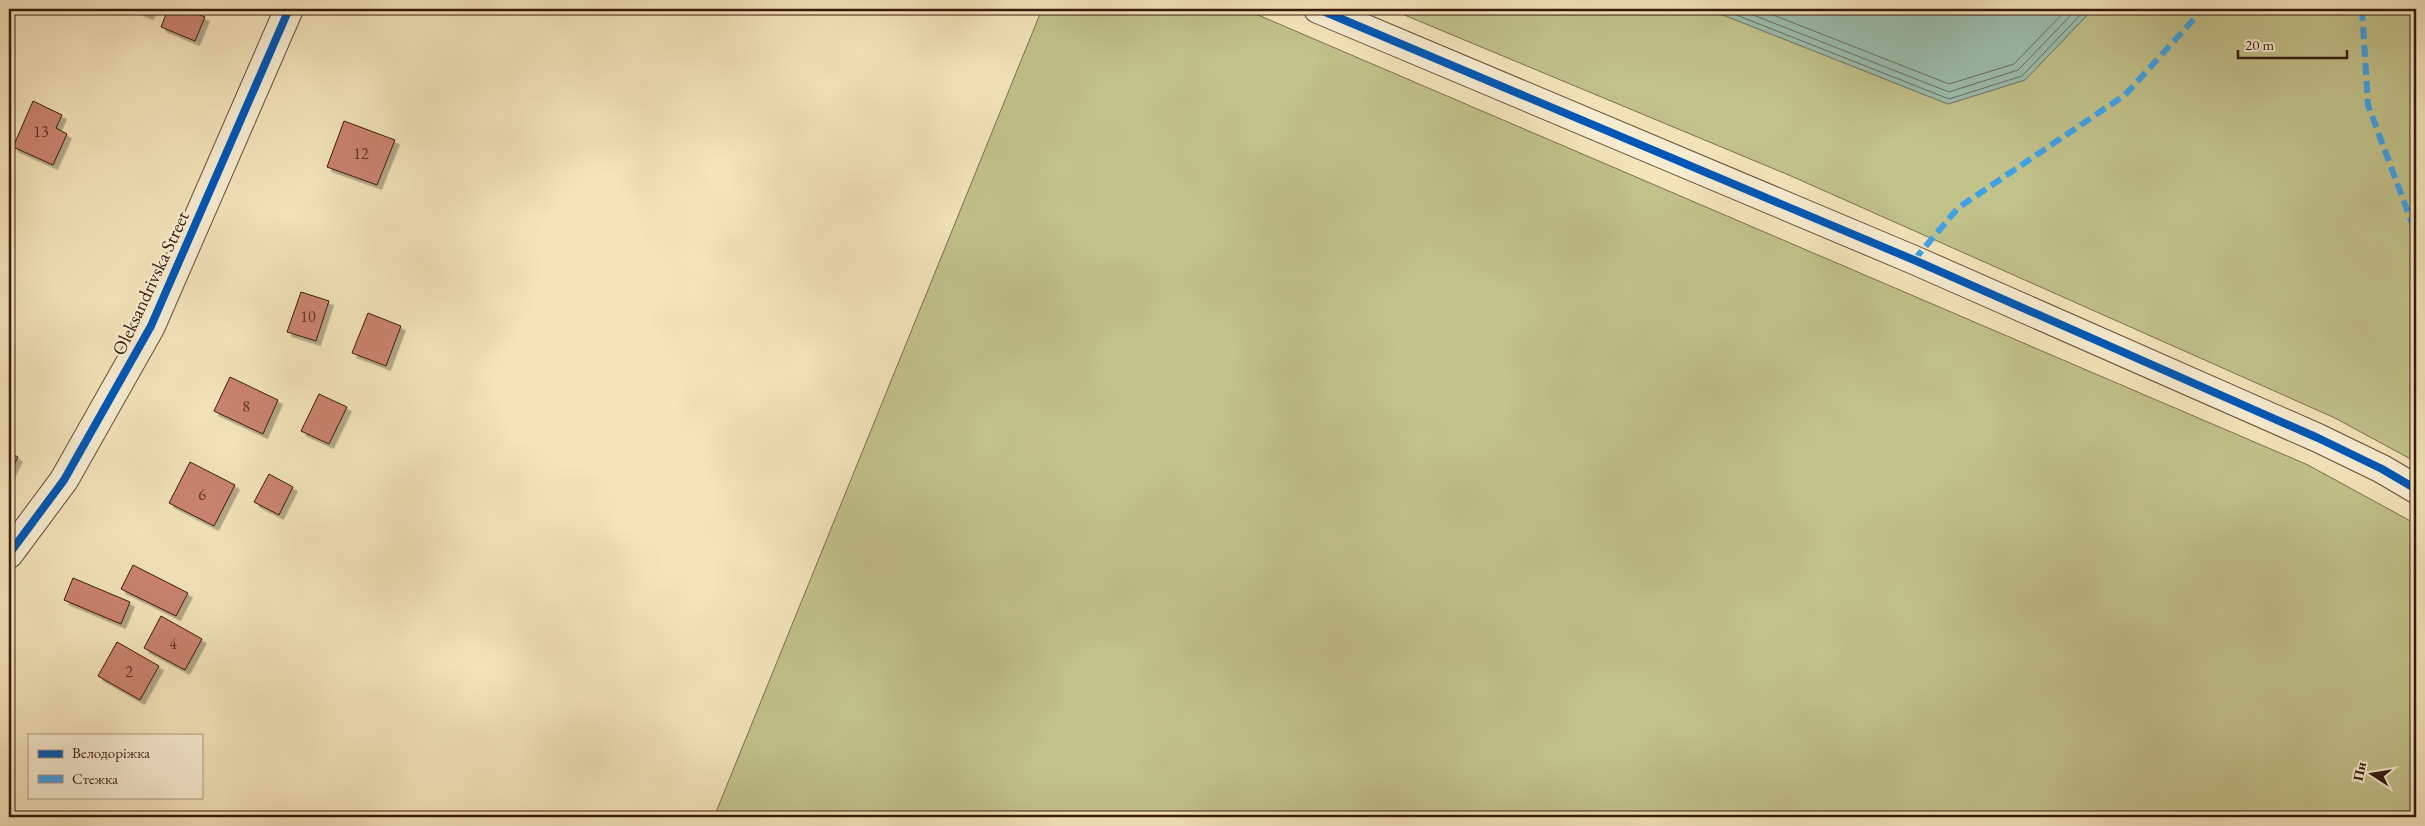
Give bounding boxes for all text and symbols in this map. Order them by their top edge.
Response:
scale bar [2238,28,2346,60]
text: 20 m [2245,35,2274,54]
house number: 13 [33,121,49,142]
house number: 12 [353,143,369,164]
street label: Oleksandrivska Street [106,207,195,359]
house number: 10 [300,306,316,327]
house number: 8 [242,396,250,417]
house number: 6 [198,484,206,505]
house number: 4 [169,633,177,654]
house number: 2 [125,661,133,682]
legend [28,734,202,798]
text: Велодоріжка [72,743,150,762]
north arrow [2348,748,2398,798]
text: Пн [2348,760,2370,783]
text: Стежка [72,769,118,788]

